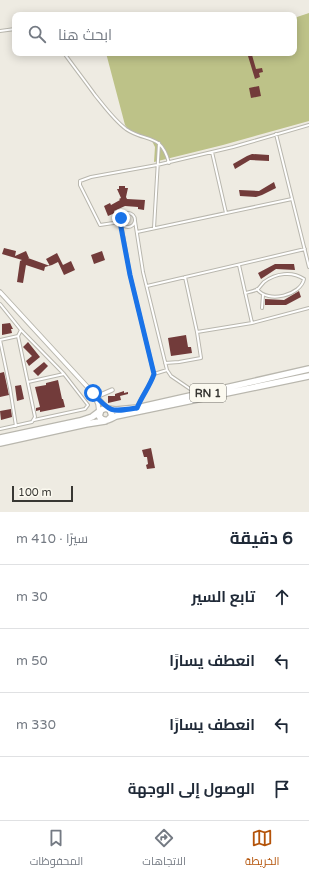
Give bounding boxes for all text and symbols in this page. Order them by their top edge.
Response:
search box [12,12,297,56]
icon: search [26,23,48,45]
text: ابحث هنا [58,26,112,44]
route end [112,209,130,227]
route start [84,384,102,402]
road number: RN 1 [190,384,226,402]
scale bar [12,484,73,503]
text: 100 m [18,486,52,499]
text: 6 دقيقة [230,528,293,549]
text: سيرًا · 410 m [16,531,88,547]
icon: ahead [271,586,293,608]
text: تابع السير [191,588,255,606]
text: 30 m [16,589,48,605]
icon: left [271,650,293,672]
text: انعطف يسارًا [169,652,255,670]
text: 50 m [16,653,48,669]
icon: left [271,714,293,736]
text: انعطف يسارًا [169,716,255,734]
text: 330 m [16,717,56,733]
icon: arrive [271,778,293,800]
text: الوصول إلى الوجهة [128,780,255,798]
tab: المحفوظات [30,827,83,871]
tab: الاتجاهات [142,827,186,871]
tab: الخريطة [245,827,279,871]

